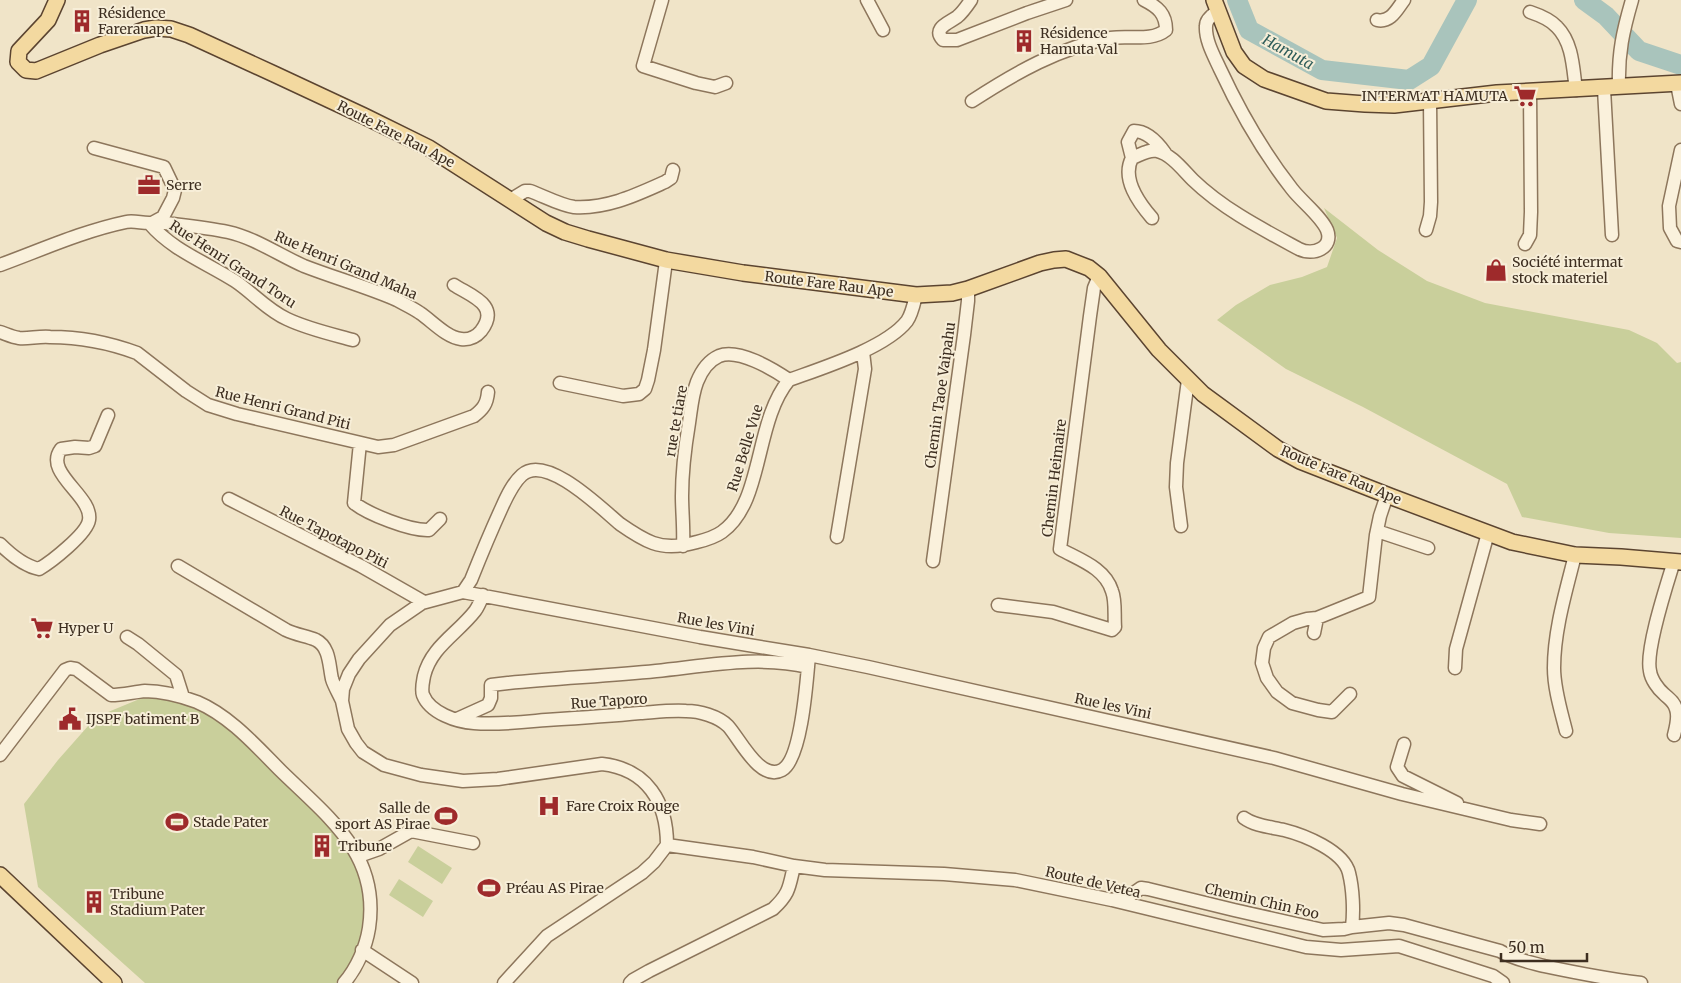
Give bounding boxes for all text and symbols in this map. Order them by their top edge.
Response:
place label: Résidence Farerauape [98,4,173,38]
building icon: Résidence Farerauape [69,8,95,34]
place label: Résidence Hamuta Val [1040,24,1118,58]
building icon: Résidence Hamuta Val [1011,28,1037,54]
water label: Hamuta [1258,29,1317,73]
supermarket icon: INTERMAT HAMUTA [1512,83,1538,109]
place label: INTERMAT HAMUTA [1362,87,1508,105]
street label: Route Fare Rau Ape [334,97,458,171]
office icon: Serre [136,172,162,198]
place label: Serre [166,176,201,194]
street label: Rue Henri Grand Toru [166,216,300,312]
street label: Rue Henri Grand Maha [272,227,421,303]
place label: Société intermat stock materiel [1512,253,1623,287]
shop icon: Société intermat stock materiel [1483,257,1509,283]
street label: Route Fare Rau Ape [764,267,894,301]
street label: Chemin Taoe Vaipahu [921,321,959,469]
street label: Rue Henri Grand Piti [214,382,353,434]
street label: rue te tiare [661,384,691,458]
street label: Rue Belle Vue [723,402,767,494]
street label: Chemin Heimaire [1038,418,1070,538]
street label: Route Fare Rau Ape [1278,441,1404,509]
street label: Rue Tapotapo Piti [277,502,392,572]
street label: Rue les Vini [676,608,757,640]
supermarket icon: Hyper U [29,615,55,641]
place label: Hyper U [58,619,114,637]
street label: Rue Taporo [570,689,648,713]
street label: Rue les Vini [1073,689,1154,723]
public building icon: IJSPF batiment B [57,706,83,732]
place label: IJSPF batiment B [86,710,199,728]
hospital icon: Fare Croix Rouge [536,793,562,819]
place label: Fare Croix Rouge [566,797,679,815]
place label: Salle de sport AS Pirae [335,799,430,833]
sports icon: Salle de sport AS Pirae [433,803,459,829]
sports icon: Stade Pater [164,809,190,835]
place label: Stade Pater [193,813,269,831]
building icon: Tribune [309,833,335,859]
place label: Tribune [338,837,392,855]
street label: Route de Vetea [1044,862,1143,902]
sports icon: Préau AS Pirae [476,875,502,901]
place label: Préau AS Pirae [506,879,604,897]
street label: Chemin Chin Foo [1203,879,1321,923]
place label: Tribune Stadium Pater [110,885,205,919]
building icon: Tribune Stadium Pater [81,889,107,915]
scale bar [1501,930,1587,962]
text: 50 m [1508,938,1545,957]

